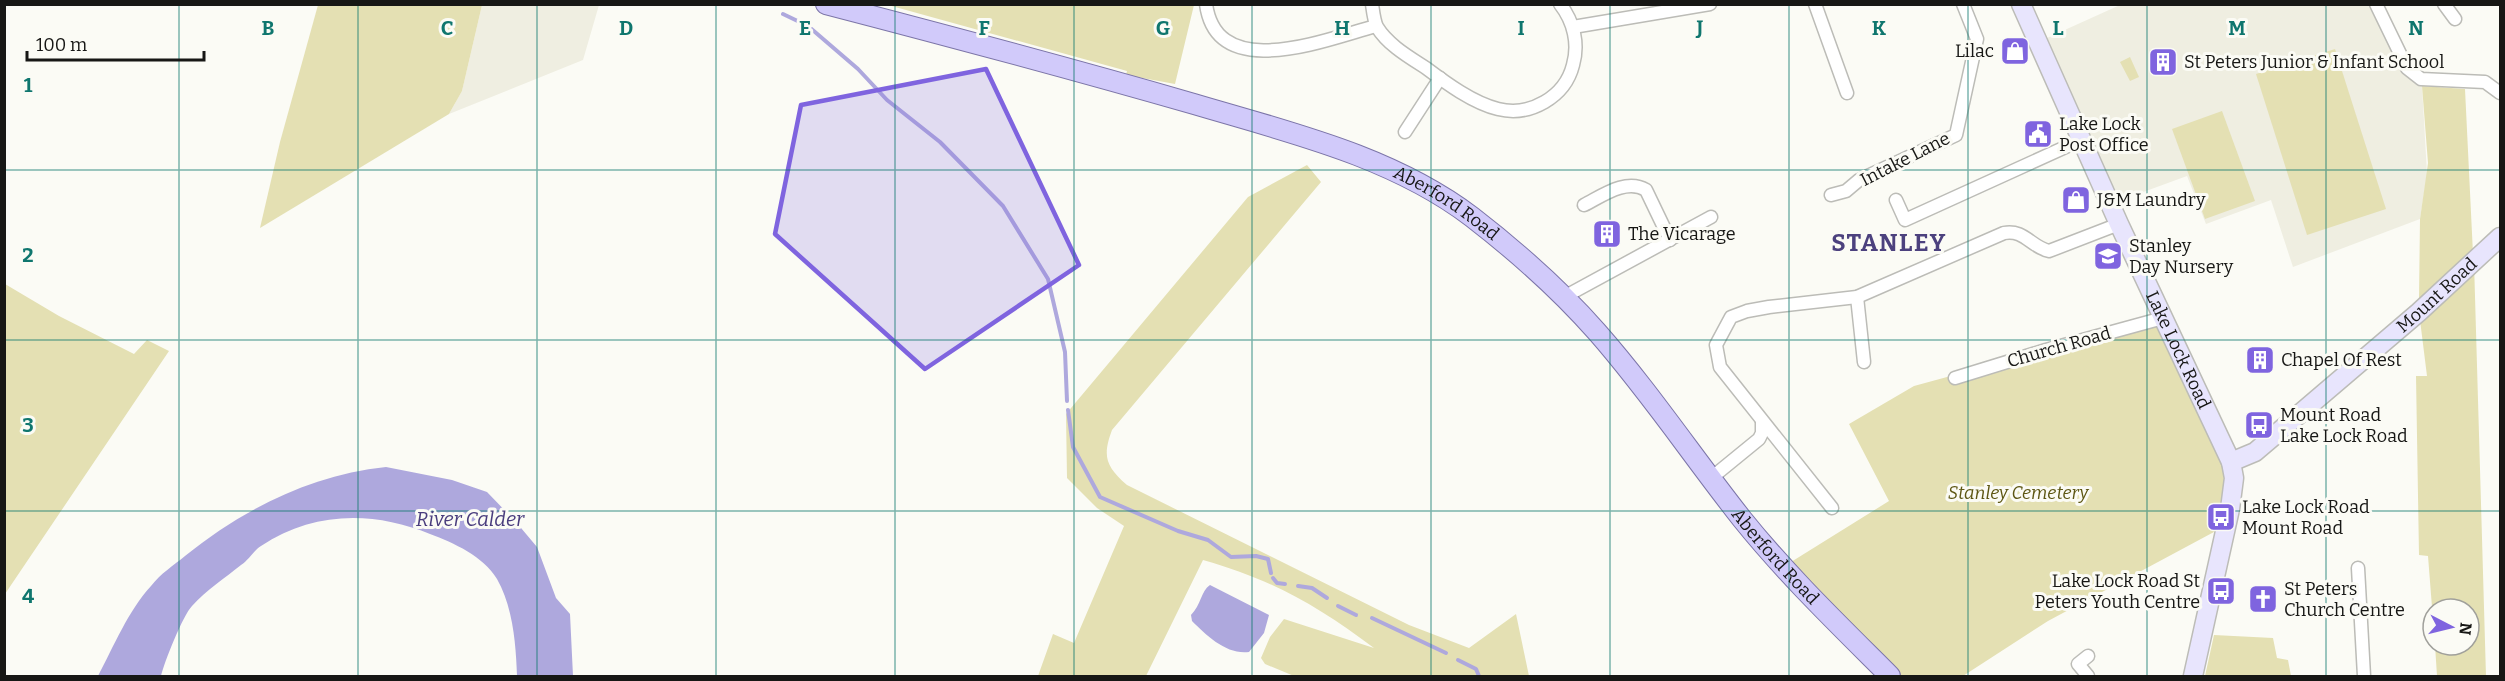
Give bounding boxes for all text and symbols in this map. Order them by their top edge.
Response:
text: B [262,16,275,40]
text: C [441,16,453,40]
text: D [619,16,633,40]
text: E [799,16,811,40]
text: F [978,16,990,40]
text: G [1156,16,1170,40]
text: H [1334,16,1350,40]
text: I [1517,16,1525,40]
text: J [1696,16,1704,40]
text: K [1872,16,1887,40]
text: L [2052,16,2064,40]
text: M [2228,16,2246,40]
text: N [2408,16,2424,40]
scale bar [27,24,204,62]
text: 100 m [36,34,87,56]
shop icon: Lilac [1999,35,2031,67]
place label: Lilac [1955,40,1994,62]
building icon: St Peters Junior & Infant School [2147,46,2179,78]
place label: St Peters Junior & Infant School [2184,51,2444,73]
text: 1 [24,73,33,97]
place label: Lake Lock Post Office [2059,113,2149,156]
public building icon: Lake Lock Post Office [2022,118,2054,150]
street label: Intake Lane [1856,127,1954,191]
street label: Aberford Road [1390,161,1504,245]
shop icon: J&M Laundry [2060,184,2092,216]
place label: J&M Laundry [2096,189,2206,211]
building icon: The Vicarage [1591,218,1623,250]
place label: The Vicarage [1628,223,1736,245]
district label: STANLEY [1831,229,1947,257]
place label: Stanley Day Nursery [2129,235,2234,278]
school or university icon: Stanley Day Nursery [2092,240,2124,272]
text: 2 [22,243,34,267]
street label: Mount Road [2392,253,2482,337]
street label: Lake Lock Road [2141,287,2216,413]
street label: Church Road [2005,322,2114,372]
building icon: Chapel Of Rest [2244,344,2276,376]
place label: Chapel Of Rest [2281,349,2402,371]
place label: Mount Road Lake Lock Road [2280,404,2408,447]
bus stop icon: Mount Road Lake Lock Road [2243,409,2275,441]
text: 3 [22,413,34,437]
park label: Stanley Cemetery [1948,482,2089,504]
place label: Lake Lock Road Mount Road [2242,496,2370,539]
bus stop icon: Lake Lock Road Mount Road [2205,501,2237,533]
street label: Aberford Road [1727,504,1824,609]
water label: River Calder [416,507,525,531]
place label: Lake Lock Road St Peters Youth Centre [2035,570,2200,613]
bus stop icon: Lake Lock Road St Peters Youth Centre [2205,575,2237,607]
place label: St Peters Church Centre [2284,578,2405,621]
church icon: St Peters Church Centre [2247,583,2279,615]
text: 4 [22,584,34,608]
north arrow [2421,597,2481,657]
text: N [2455,621,2476,636]

